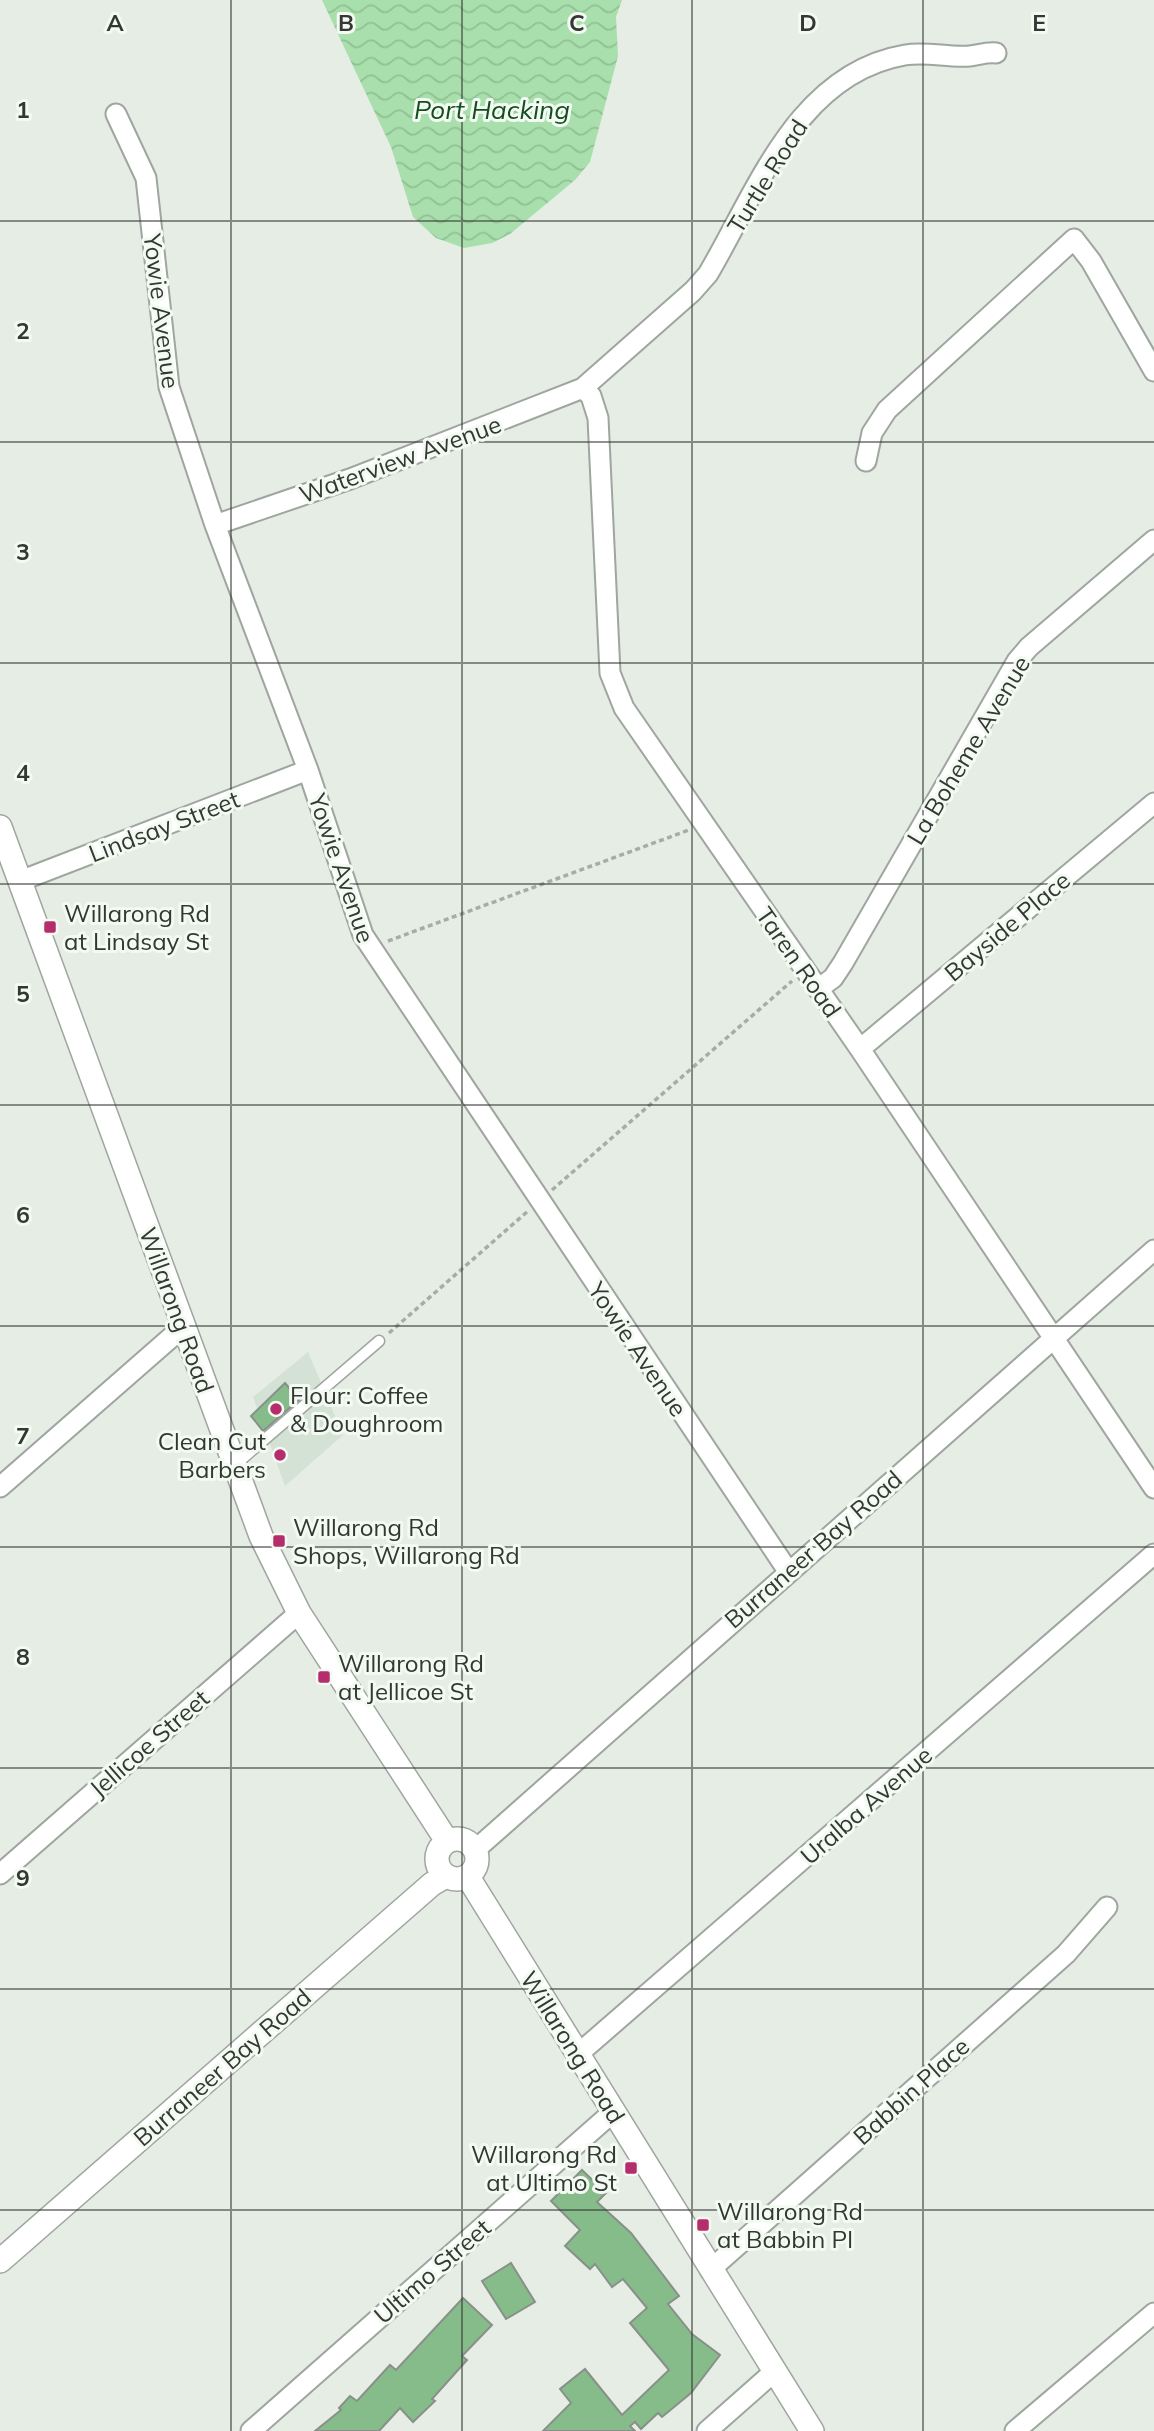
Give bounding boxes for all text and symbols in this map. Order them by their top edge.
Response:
text: A [106,8,124,37]
text: B [338,8,354,37]
text: C [569,8,585,37]
text: D [799,8,817,37]
text: E [1032,8,1046,37]
water label: Port Hacking [414,93,570,126]
text: 1 [16,95,30,124]
street label: Turtle Road [720,114,814,238]
street label: Yowie Avenue [138,231,186,390]
text: 2 [16,316,30,345]
street label: Waterview Avenue [295,409,505,509]
text: 3 [16,537,30,566]
street label: La Boheme Avenue [900,650,1036,850]
text: 4 [16,758,30,787]
street label: Lindsay Street [84,784,244,868]
street label: Yowie Avenue [302,789,382,946]
street label: Bayside Place [938,865,1076,987]
place label: Willarong Rd at Lindsay St [64,898,210,956]
street label: Taren Road [750,901,848,1023]
marker: Willarong Rd at Lindsay St [42,919,58,935]
text: 5 [16,979,30,1008]
text: 6 [16,1200,30,1229]
street label: Willarong Road [133,1223,221,1397]
street label: Yowie Avenue [581,1275,694,1422]
place label: Flour: Coffee & Doughroom [290,1380,443,1438]
marker: Flour: Coffee & Doughroom [268,1401,284,1417]
text: 7 [16,1421,30,1450]
place label: Clean Cut Barbers [158,1426,266,1484]
marker: Clean Cut Barbers [272,1447,288,1463]
street label: Burraneer Bay Road [718,1464,908,1634]
place label: Willarong Rd Shops, Willarong Rd [293,1512,520,1570]
marker: Willarong Rd Shops, Willarong Rd [271,1533,287,1549]
text: 8 [16,1642,30,1671]
place label: Willarong Rd at Jellicoe St [338,1648,484,1706]
marker: Willarong Rd at Jellicoe St [316,1669,332,1685]
street label: Jellicoe Street [83,1683,215,1803]
street label: Uralba Avenue [794,1740,938,1870]
text: 9 [16,1863,30,1892]
street label: Willarong Road [514,1965,632,2129]
street label: Burraneer Bay Road [127,1982,317,2152]
street label: Babbin Place [847,2031,975,2151]
place label: Willarong Rd at Ultimo St [471,2139,617,2197]
marker: Willarong Rd at Ultimo St [623,2160,639,2176]
place label: Willarong Rd at Babbin Pl [717,2196,863,2254]
street label: Ultimo Street [368,2212,496,2330]
marker: Willarong Rd at Babbin Pl [695,2217,711,2233]

